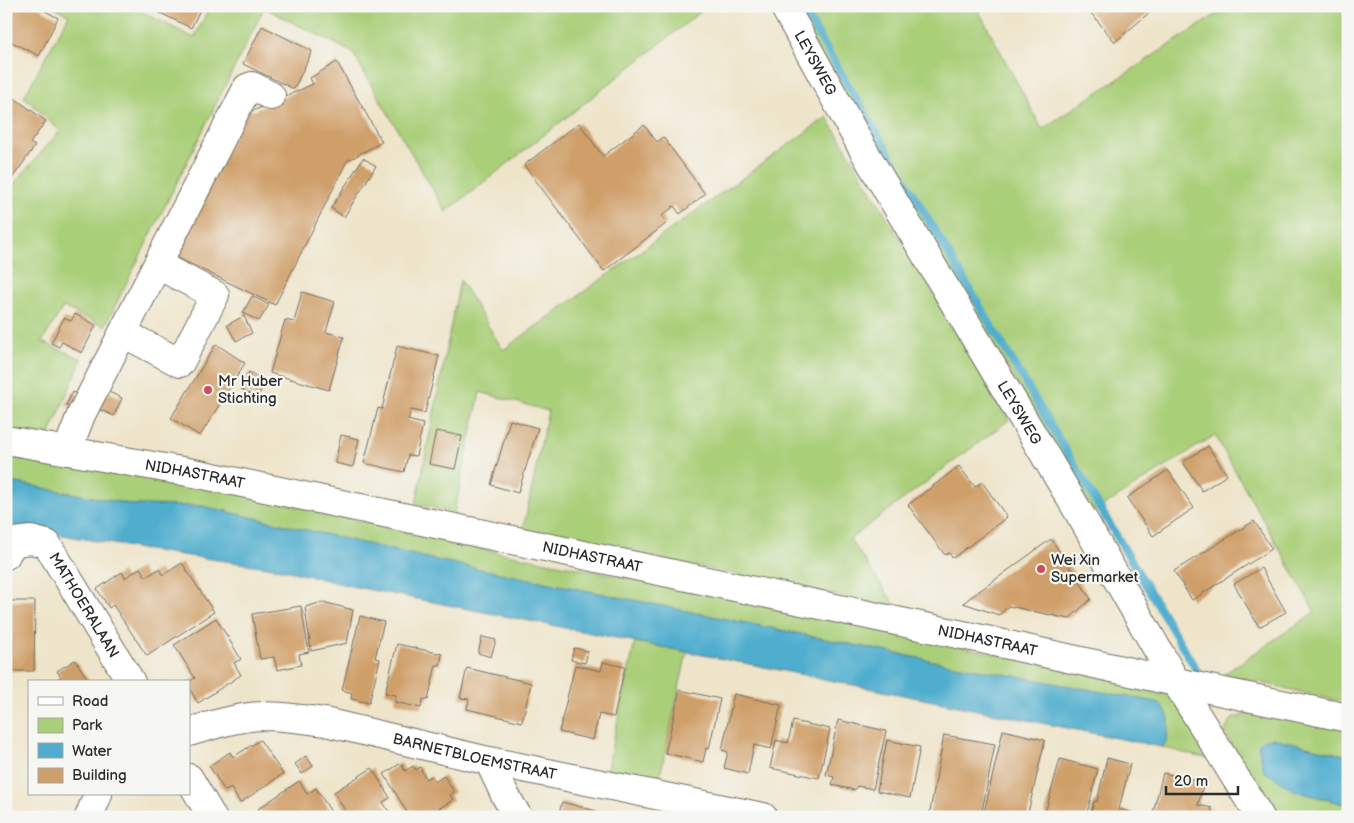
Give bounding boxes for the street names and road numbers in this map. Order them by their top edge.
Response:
street label: LEYSWEG [790,27,841,99]
street label: LEYSWEG [993,377,1046,448]
street label: NIDHASTRAAT [144,455,247,493]
street label: NIDHASTRAAT [541,537,644,577]
street label: MATHOERALAAN [45,549,123,661]
street label: NIDHASTRAAT [936,621,1039,661]
street label: BARNETBLOEMSTRAAT [391,729,558,784]

